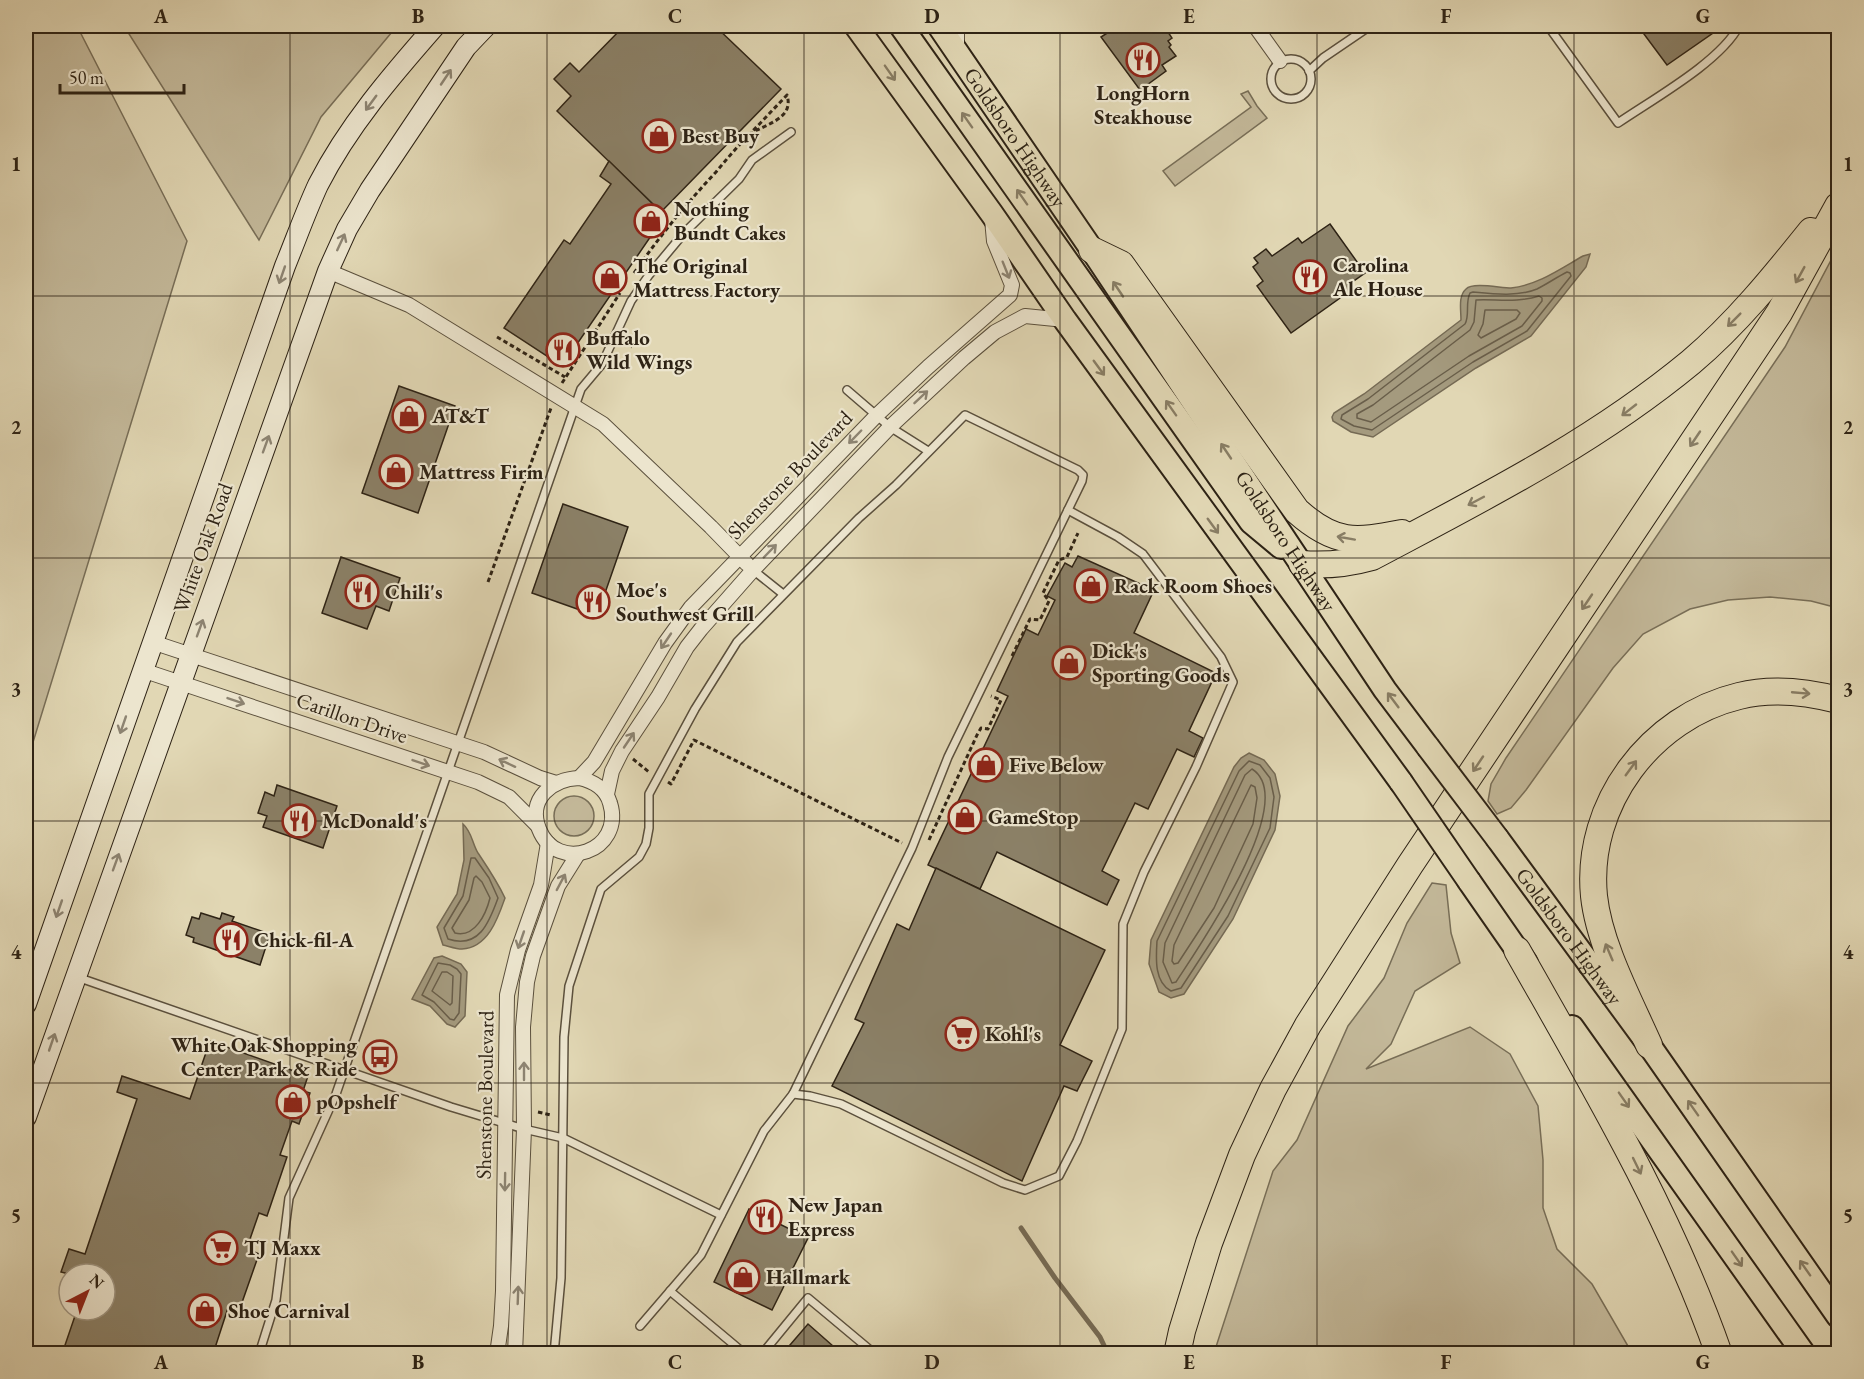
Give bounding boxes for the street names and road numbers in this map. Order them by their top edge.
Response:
street label: Goldsboro Highway [958,62,1073,213]
street label: Shenstone Boulevard [721,404,858,545]
street label: Goldsboro Highway [1230,465,1343,617]
street label: White Oak Road [166,479,239,617]
street label: Carillon Drive [293,686,411,749]
street label: Goldsboro Highway [1510,862,1629,1011]
street label: Shenstone Boulevard [470,1010,499,1180]

